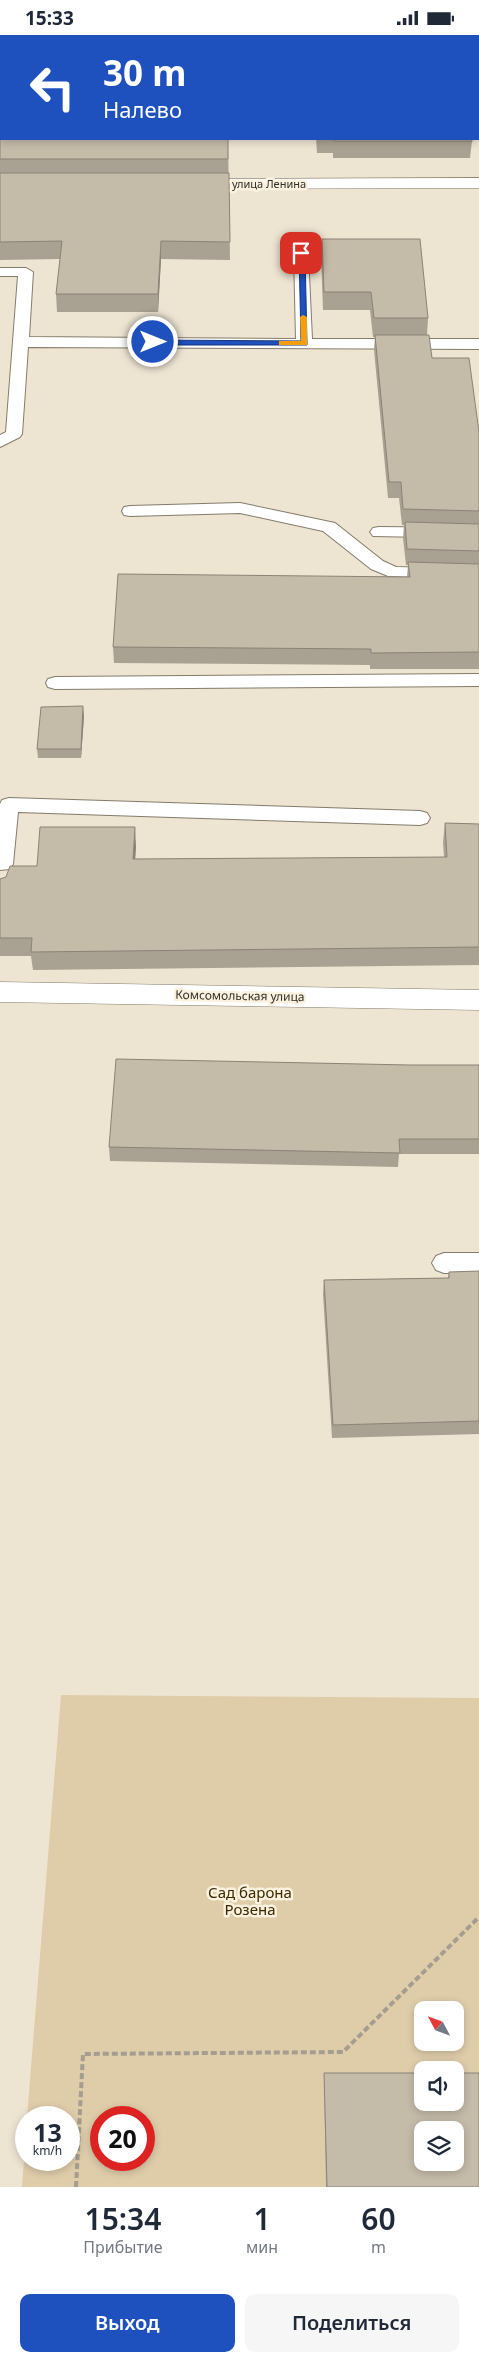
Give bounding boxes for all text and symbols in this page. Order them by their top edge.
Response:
text: 15:33 [25,5,74,31]
text: 30 m [103,49,186,96]
icon: left [20,55,85,120]
text: Налево [103,94,182,124]
street label: улица Ленина [232,176,306,191]
pin [280,232,322,274]
icon: arrive [287,239,315,267]
position arrow [126,315,178,367]
street label: Комсомольская улица [175,986,305,1005]
park label: Сад барона Розена [208,1882,292,1919]
north arrow [414,2001,464,2051]
map controls [414,2001,464,2171]
button: sound [414,2061,464,2111]
speed limit sign: 20 [90,2106,155,2171]
text: 13 [33,2115,62,2149]
button: layers [414,2121,464,2171]
text: km/h [33,2142,62,2159]
text: 15:34 [85,2198,161,2239]
text: 1 [253,2198,271,2239]
text: 60 [361,2198,396,2239]
text: Прибытие [83,2236,163,2258]
text: мин [246,2236,278,2258]
text: m [371,2236,386,2258]
button: Выход [20,2294,235,2352]
button: Поделиться [245,2294,459,2352]

